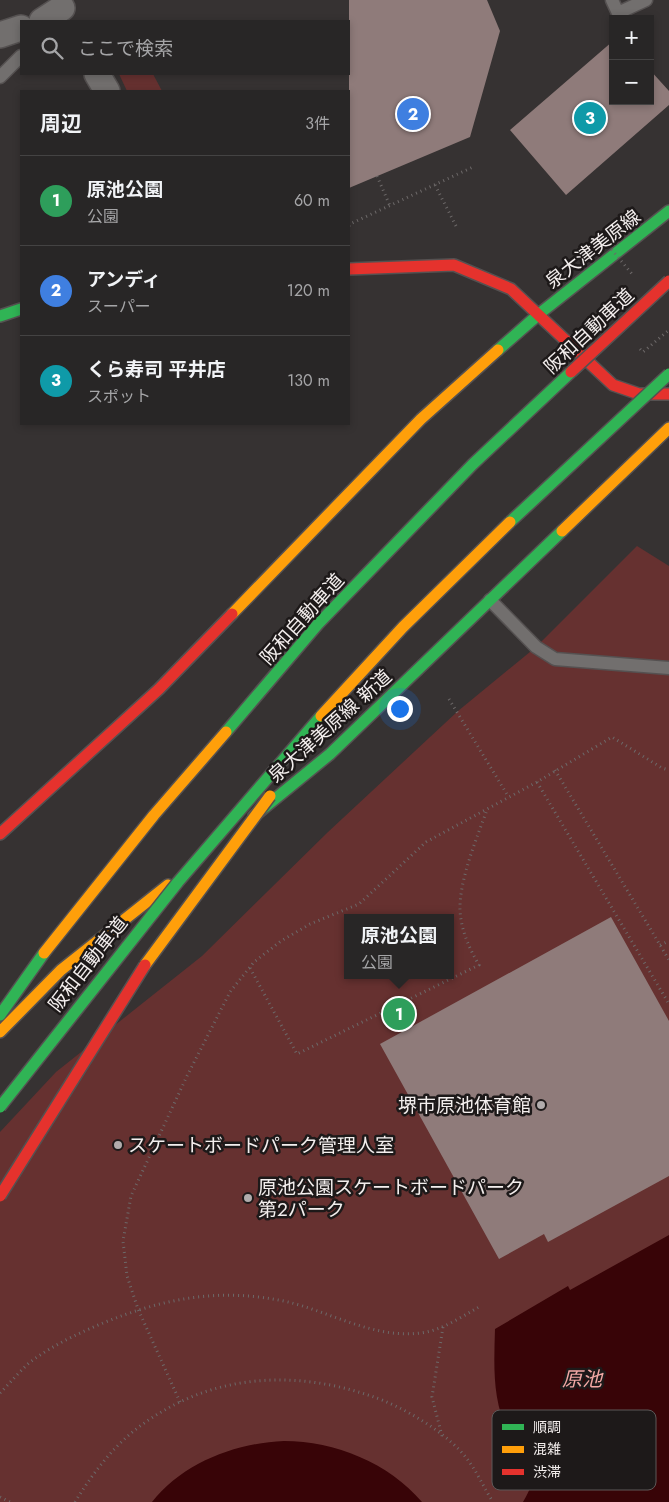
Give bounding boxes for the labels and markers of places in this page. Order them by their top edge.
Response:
pin: 2 [397,95,429,133]
pin: 3 [574,99,606,137]
pin: 1 [383,995,415,1033]
place label: 堺市原池体育館 [398,1092,531,1119]
marker: 堺市原池体育館 [535,1099,547,1111]
place label: スケートボードパーク管理人室 [128,1132,394,1159]
marker: スケートボードパーク管理人室 [112,1139,124,1151]
place label: 原池公園スケートボードパーク 第2パーク [258,1174,524,1223]
marker: 原池公園スケートボードパーク 第2パーク [242,1192,254,1204]

